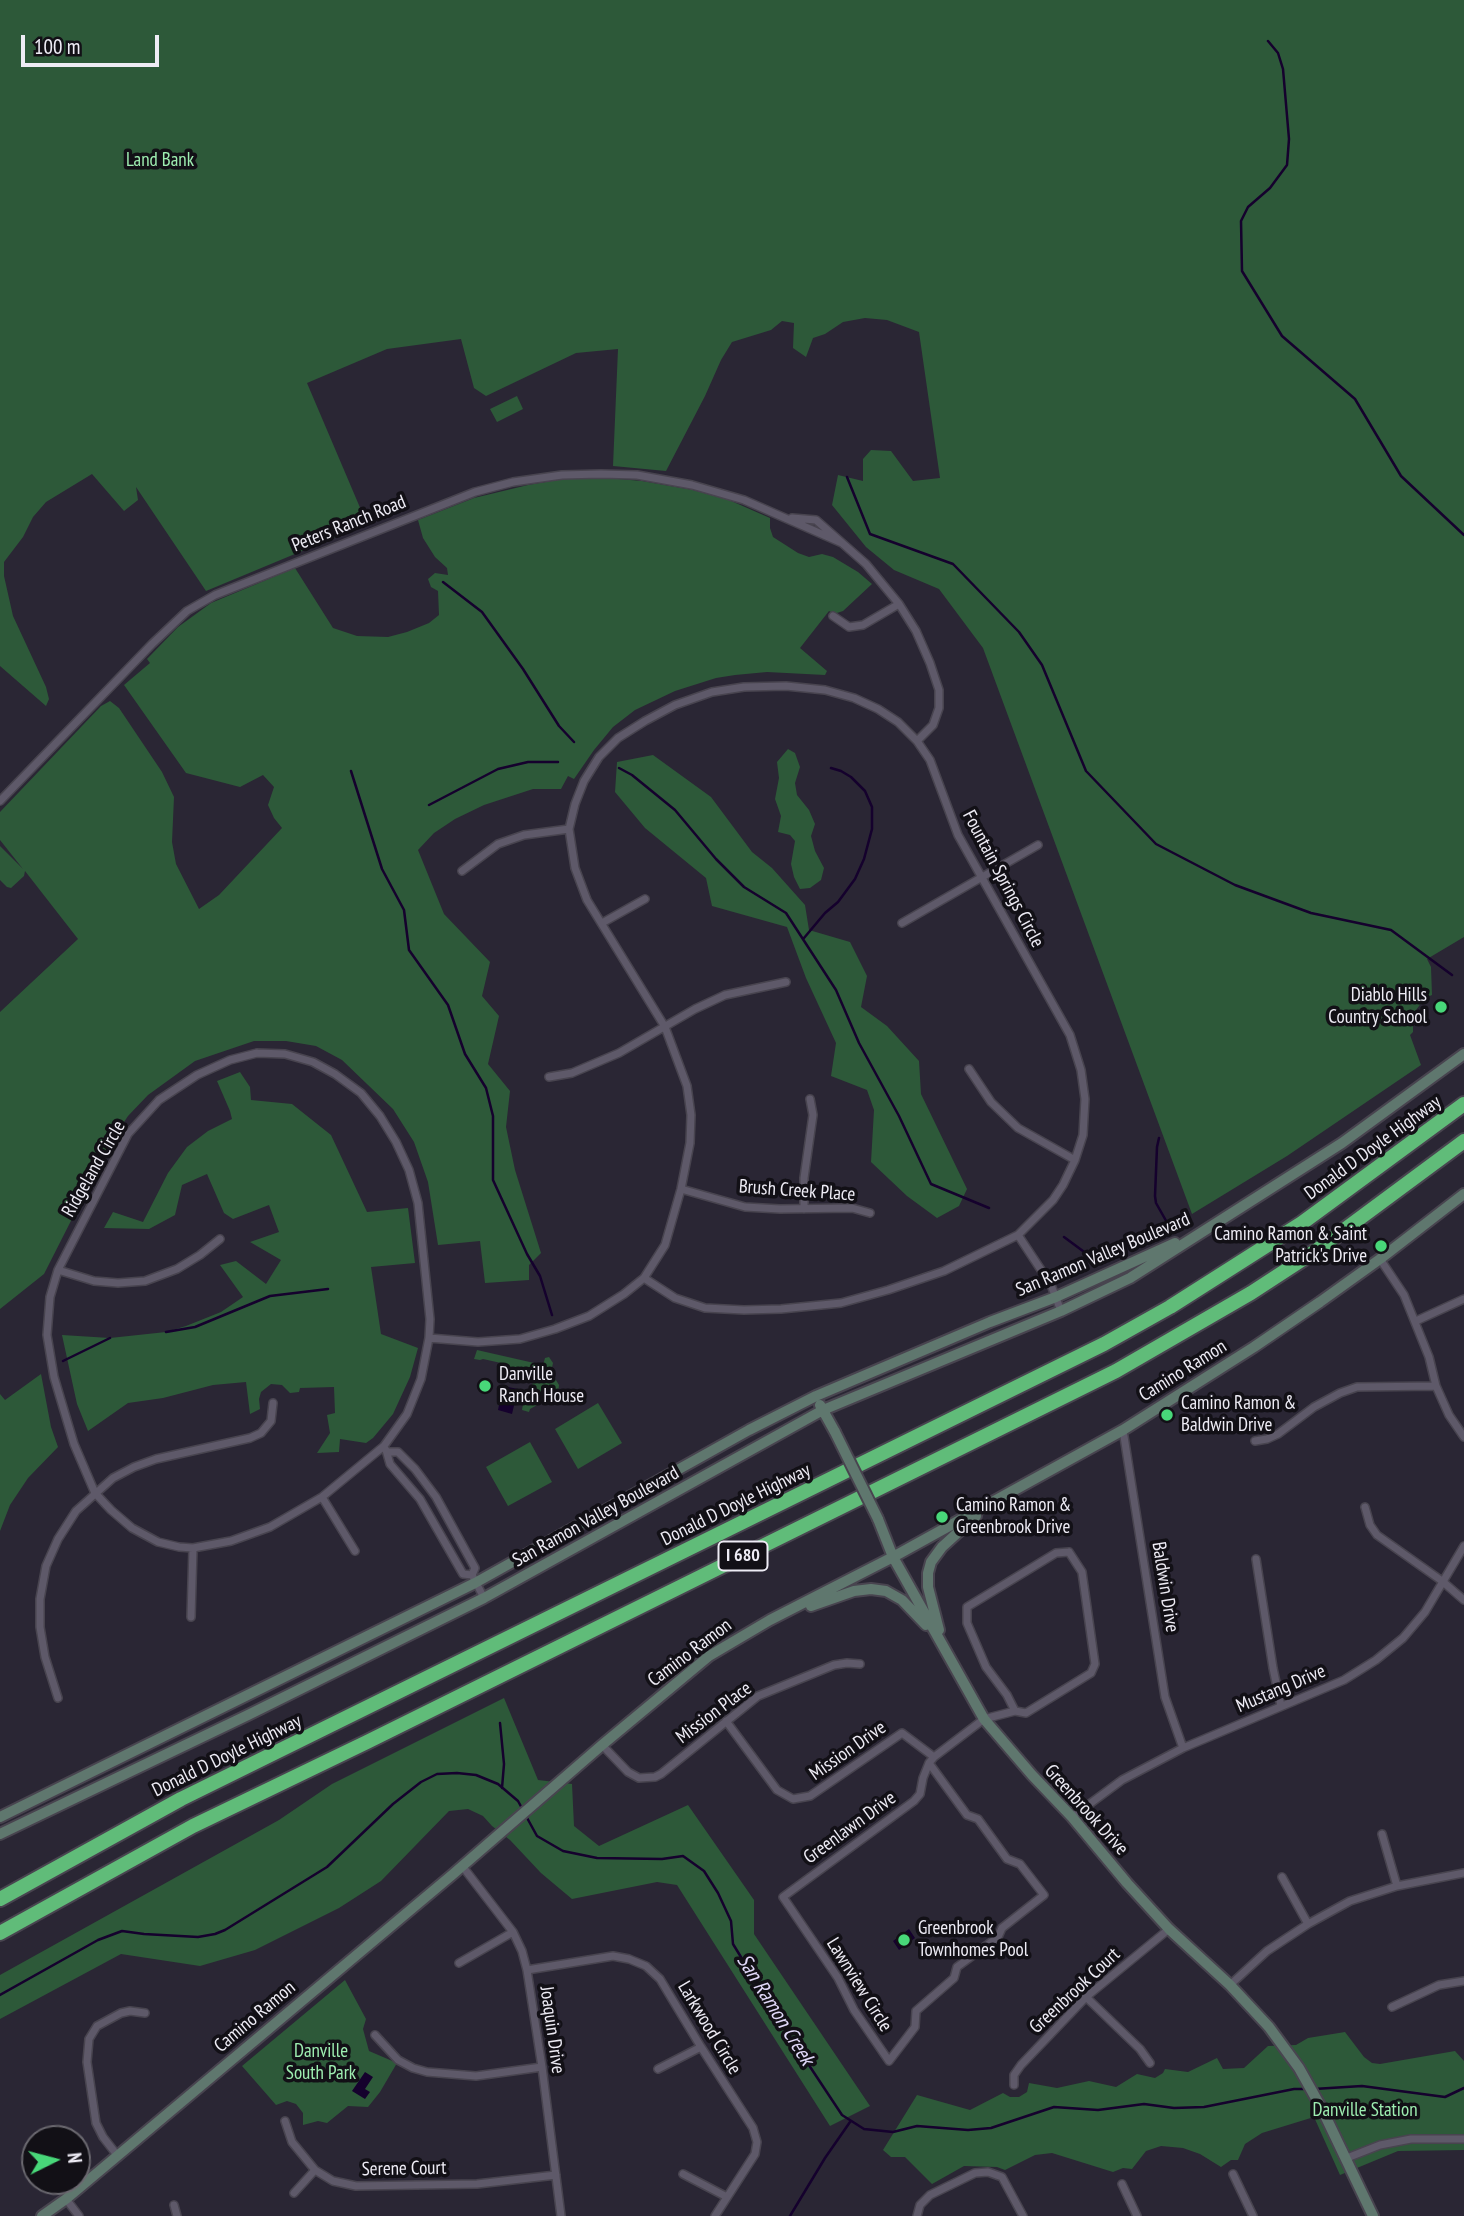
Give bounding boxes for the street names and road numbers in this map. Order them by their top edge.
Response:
street label: Peters Ranch Road [289,491,409,557]
street label: Fountain Springs Circle [957,807,1049,951]
street label: Donald D Doyle Highway [1300,1091,1446,1205]
street label: Ridgeland Circle [57,1117,131,1221]
street label: Brush Creek Place [738,1176,856,1206]
street label: San Ramon Valley Boulevard [1013,1208,1193,1302]
street label: Camino Ramon [1135,1335,1231,1407]
street label: Donald D Doyle Highway [658,1459,814,1551]
street label: San Ramon Valley Boulevard [509,1462,683,1572]
street label: Baldwin Drive [1147,1540,1183,1634]
road number: I 680 [718,1541,768,1570]
street label: Camino Ramon [644,1614,736,1692]
street label: Mustang Drive [1233,1660,1329,1718]
street label: Mission Place [672,1677,756,1749]
street label: Donald D Doyle Highway [149,1710,305,1802]
street label: Mission Drive [805,1716,891,1786]
street label: Greenbrook Drive [1039,1760,1133,1860]
street label: Greenlawn Drive [799,1787,901,1869]
street label: Lawnview Circle [821,1934,897,2036]
street label: Greenbrook Court [1025,1943,1125,2039]
street label: Camino Ramon [210,1977,300,2057]
street label: Larkwood Circle [672,1977,746,2079]
street label: Joaquin Drive [535,1985,569,2075]
street label: Serene Court [361,2157,447,2181]

